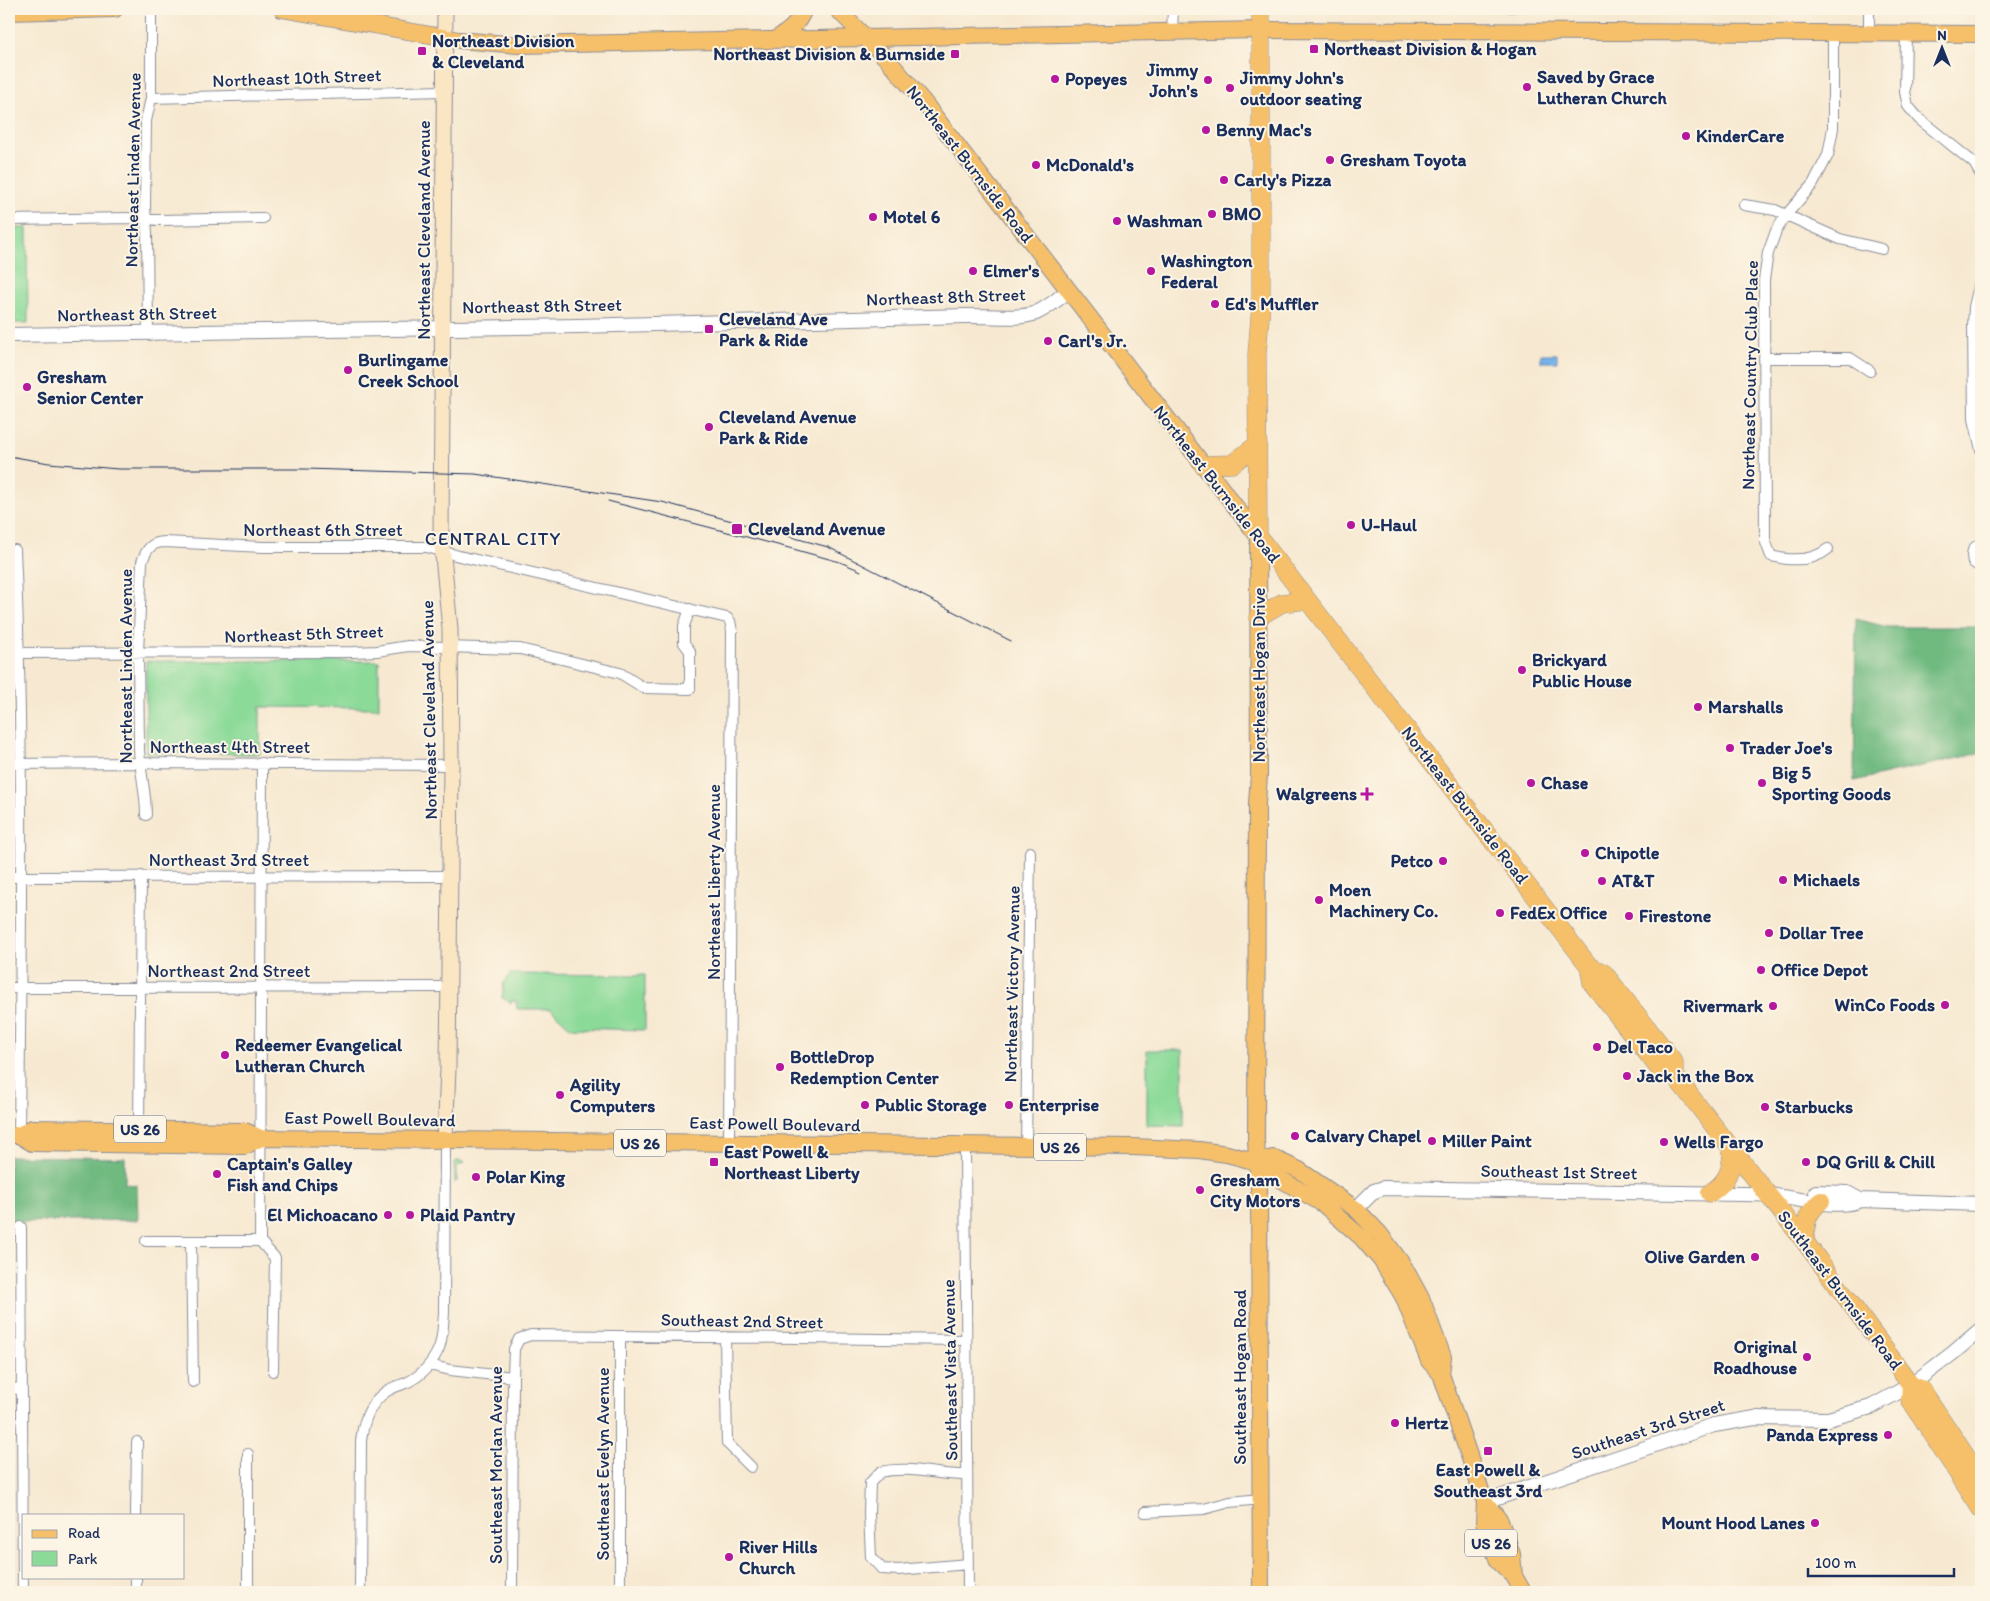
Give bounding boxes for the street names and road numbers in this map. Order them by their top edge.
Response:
street label: Northeast 10th Street [212,64,382,92]
street label: Northeast Linden Avenue [120,72,146,268]
street label: Northeast Burnside Road [902,81,1039,247]
street label: Northeast Cleveland Avenue [413,120,435,340]
street label: Northeast Country Club Place [1737,260,1763,490]
street label: Northeast 8th Street [866,283,1026,311]
street label: Northeast 8th Street [462,294,622,318]
street label: Northeast 8th Street [57,302,217,326]
street label: Northeast Burnside Road [1149,401,1286,567]
street label: Northeast 6th Street [243,519,403,541]
street label: Northeast Linden Avenue [115,569,137,763]
street label: Northeast Hogan Drive [1248,587,1270,763]
street label: Northeast Cleveland Avenue [416,600,442,820]
street label: Northeast 5th Street [224,620,384,648]
street label: Northeast Burnside Road [1397,722,1534,888]
street label: Northeast 4th Street [150,736,311,758]
street label: Northeast Liberty Avenue [703,784,725,980]
street label: Northeast 3rd Street [149,849,309,871]
street label: Northeast Victory Avenue [999,885,1025,1083]
street label: Northeast 2nd Street [147,960,311,982]
street label: East Powell Boulevard [284,1107,456,1131]
street label: East Powell Boulevard [689,1112,861,1136]
road number: US 26 [114,1116,166,1142]
road number: US 26 [614,1130,666,1156]
road number: US 26 [1034,1134,1086,1160]
street label: Southeast 1st Street [1480,1160,1638,1184]
street label: Southeast Burnside Road [1773,1206,1907,1374]
street label: Southeast Vista Avenue [937,1279,963,1461]
street label: Southeast Hogan Road [1229,1289,1251,1465]
street label: Southeast 2nd Street [661,1309,824,1333]
street label: Southeast Morlan Avenue [485,1366,507,1564]
street label: Southeast Evelyn Avenue [592,1367,614,1561]
street label: Southeast 3rd Street [1568,1394,1728,1464]
road number: US 26 [1465,1530,1517,1556]

